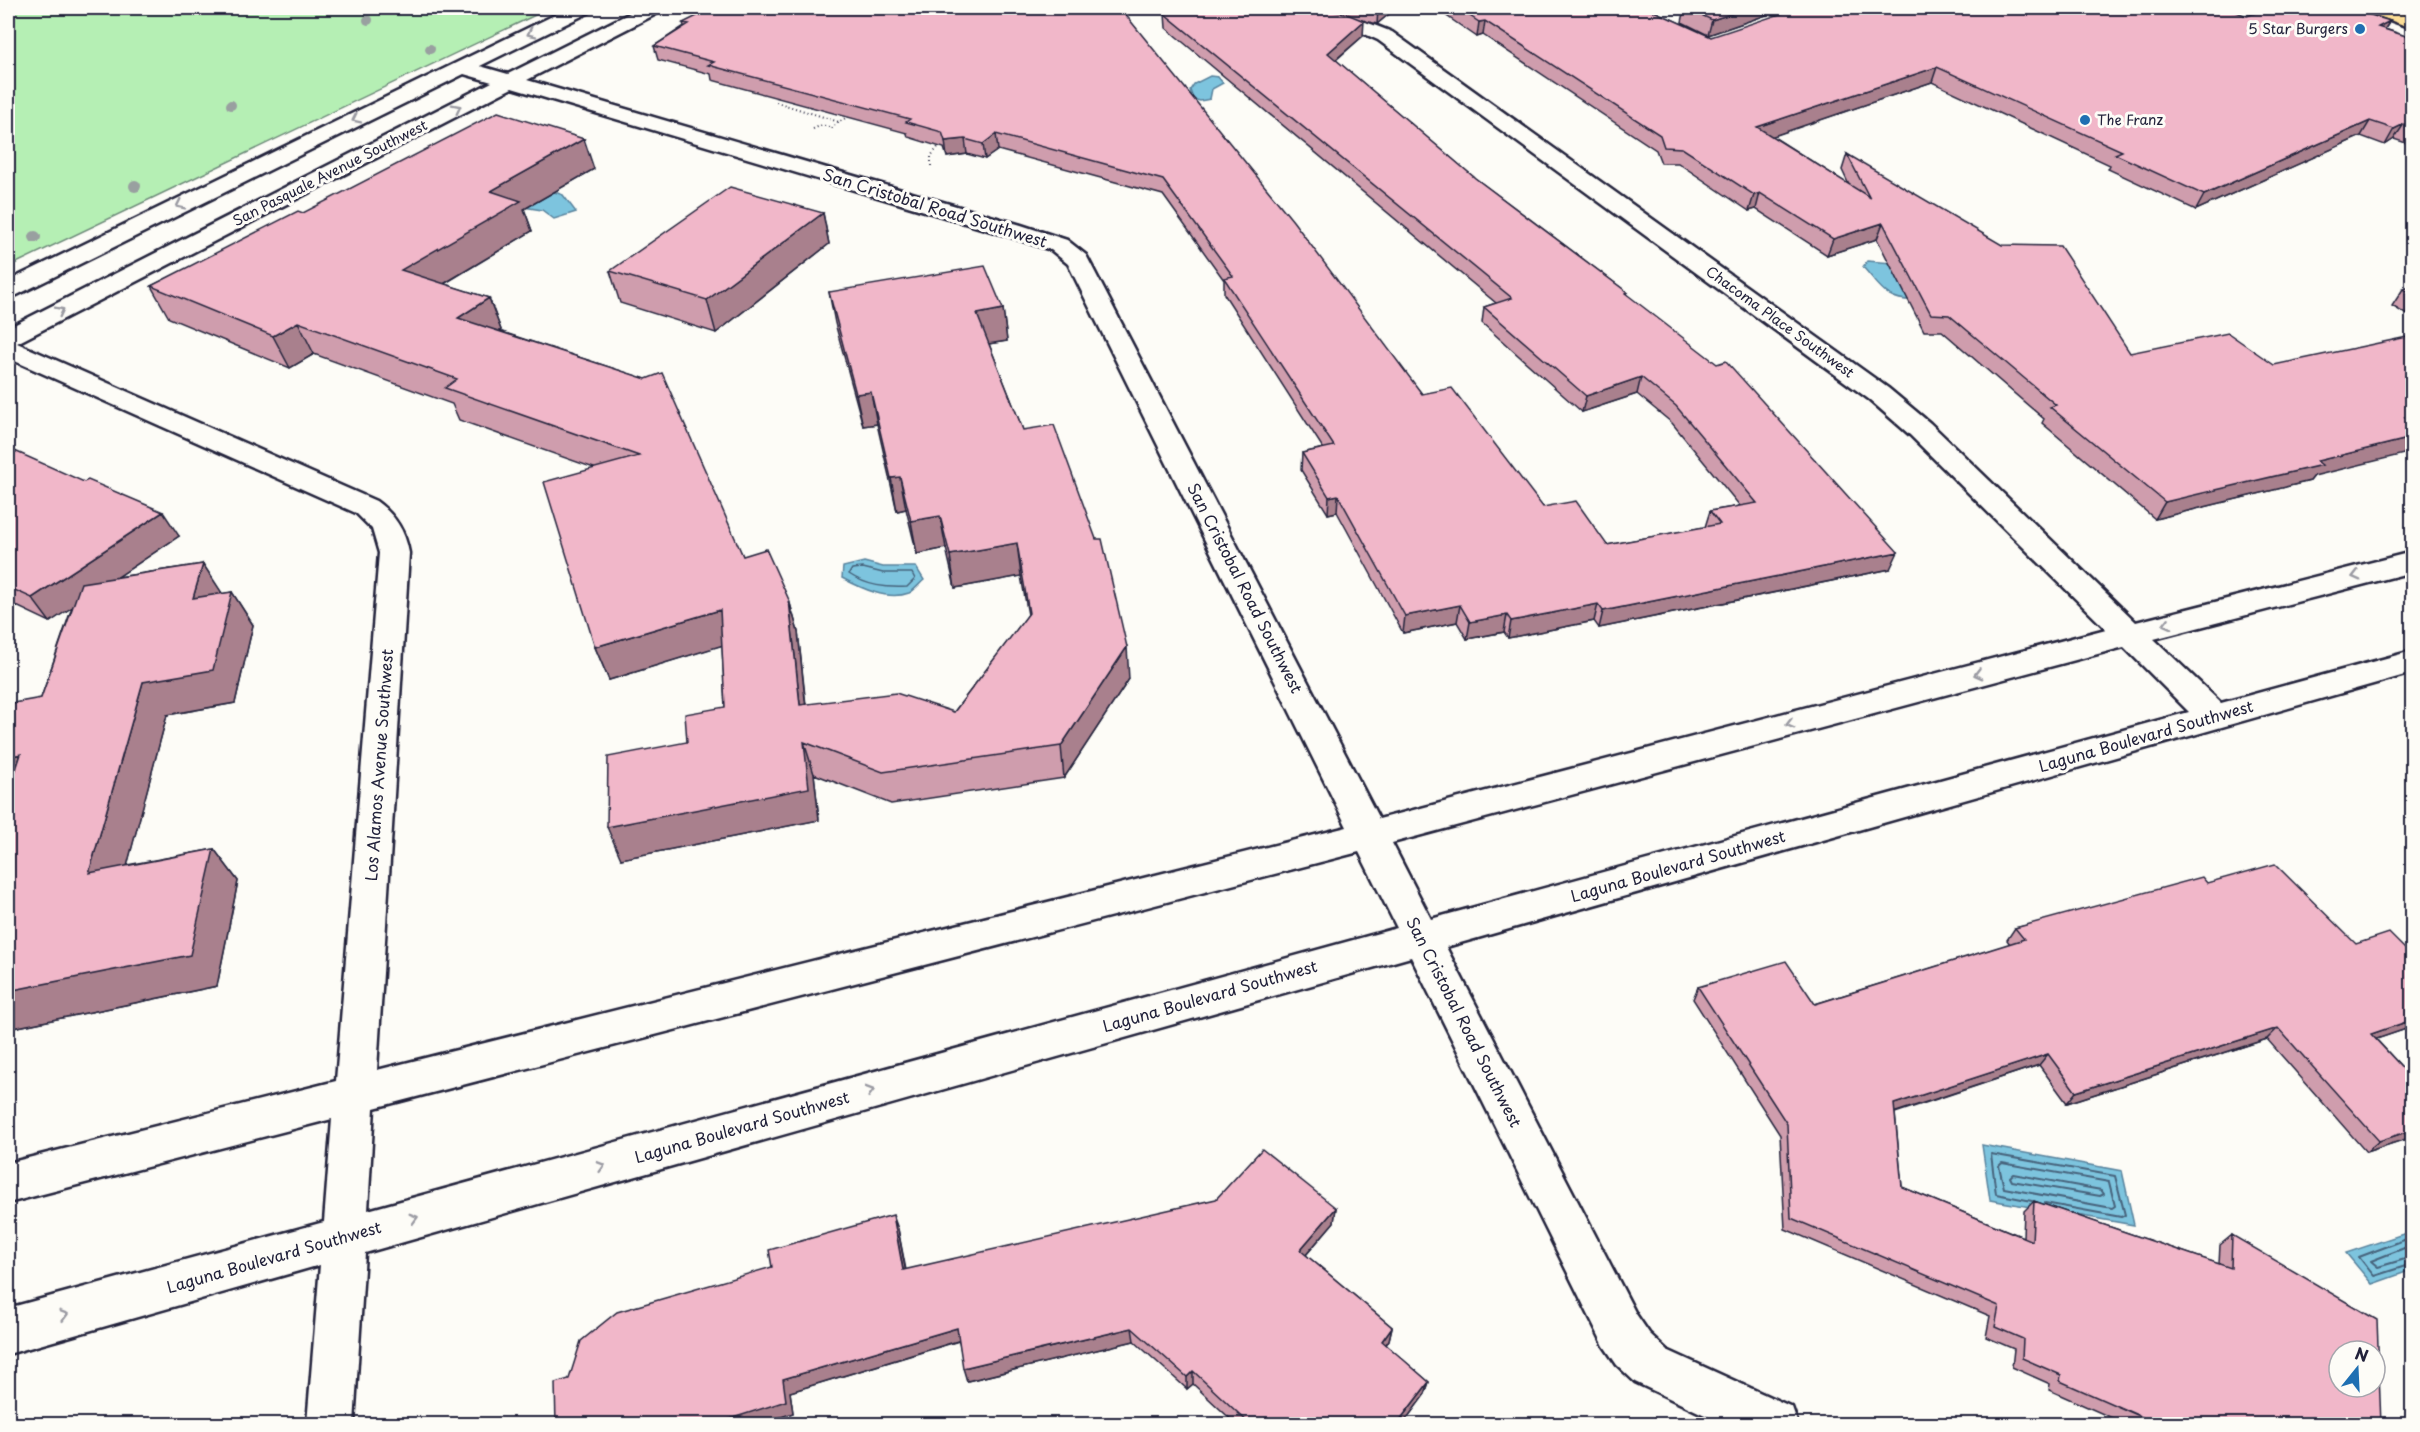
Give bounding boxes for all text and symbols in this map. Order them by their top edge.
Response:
place label: 5 Star Burgers [2248,18,2348,39]
marker: 5 Star Burgers [2353,22,2367,36]
one-way arrow [526,26,537,38]
one-way arrow [451,103,462,115]
place label: The Franz [2097,109,2164,130]
one-way arrow [351,112,362,123]
marker: The Franz [2078,113,2092,127]
street label: San Pasquale Avenue Southwest [229,114,431,231]
street label: San Cristobal Road Southwest [820,161,1050,253]
one-way arrow [176,197,187,209]
street label: Chacoma Place Southwest [1702,261,1859,383]
one-way arrow [53,307,64,319]
street label: San Cristobal Road Southwest [1182,478,1310,697]
one-way arrow [2351,569,2361,582]
one-way arrow [2162,617,2172,630]
street label: Los Alamos Avenue Southwest [358,648,398,882]
one-way arrow [1973,667,1984,679]
street label: Laguna Boulevard Southwest [2036,693,2256,777]
one-way arrow [1785,716,1795,729]
street label: Laguna Boulevard Southwest [1568,823,1788,907]
street label: San Cristobal Road Southwest [1401,912,1529,1131]
street label: Laguna Boulevard Southwest [1100,953,1320,1037]
street label: Laguna Boulevard Southwest [632,1084,852,1168]
one-way arrow [864,1086,875,1098]
one-way arrow [596,1160,606,1173]
one-way arrow [408,1213,418,1225]
street label: Laguna Boulevard Southwest [164,1214,384,1298]
one-way arrow [58,1310,69,1322]
north arrow [2327,1339,2387,1399]
text: N [2352,1340,2372,1367]

